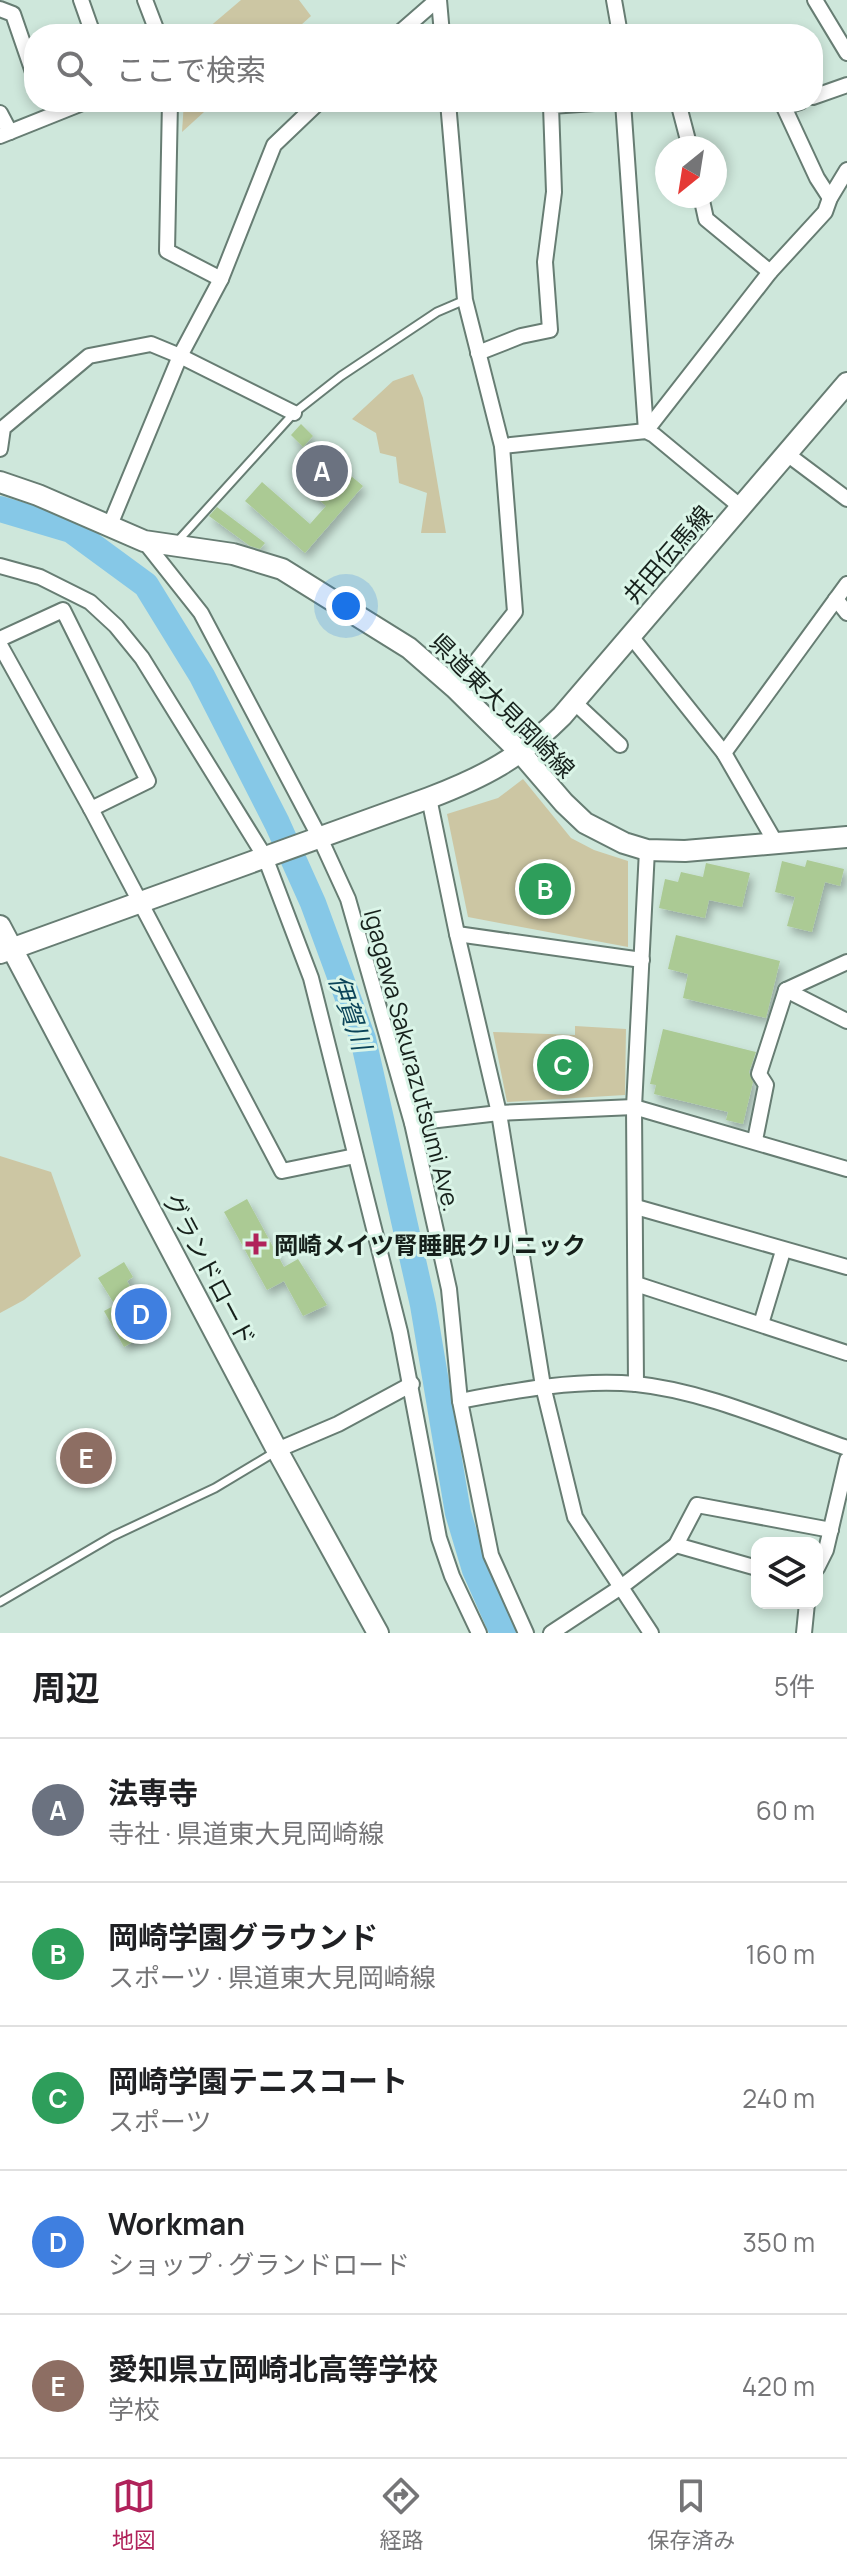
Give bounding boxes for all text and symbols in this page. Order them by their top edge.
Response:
search box [24,24,823,112]
icon: search [52,46,96,90]
text: ここで検索 [116,49,266,90]
north arrow [655,136,727,208]
pin: A [296,441,348,501]
street label: 井田伝馬線 [615,498,719,610]
your location [326,586,366,626]
street label: 県道東大見岡崎線 [423,625,583,785]
pin: B [519,859,571,919]
street label: Igagawa Sakurazutsumi Ave. [357,905,469,1215]
water label: 伊賀川 [321,969,382,1058]
pin: C [537,1035,589,1095]
street label: グランドロード [156,1187,264,1351]
place label: 岡崎メイツ腎睡眠クリニック [274,1228,586,1261]
marker: 岡崎メイツ腎睡眠クリニック [245,1233,267,1255]
pin: D [115,1284,167,1344]
pin: E [60,1428,112,1488]
map controls [751,1537,823,1609]
button: layers [751,1537,823,1609]
text: 周辺 [32,1664,100,1710]
text: 5件 [774,1668,815,1704]
text: 法専寺 [108,1772,198,1813]
text: A [49,1792,67,1828]
text: 60 m [756,1792,815,1828]
text: 寺社 · 県道東大見岡崎線 [108,1815,384,1851]
text: 岡崎学園グラウンド [108,1916,378,1957]
text: B [50,1936,66,1972]
text: 160 m [746,1936,815,1972]
text: スポーツ · 県道東大見岡崎線 [108,1959,436,1995]
text: 岡崎学園テニスコート [108,2060,408,2101]
text: C [48,2080,68,2116]
text: 240 m [742,2080,815,2116]
text: スポーツ [108,2103,211,2139]
text: Workman [108,2203,245,2244]
text: D [49,2224,67,2260]
text: 350 m [742,2224,815,2260]
text: ショップ · グランドロード [108,2246,410,2282]
text: 愛知県立岡崎北高等学校 [108,2348,438,2389]
text: E [50,2368,66,2404]
text: 420 m [742,2368,815,2404]
text: 学校 [108,2391,160,2427]
tab: 地図 [112,2474,156,2555]
tab: 経路 [379,2474,423,2555]
tab: 保存済み [647,2474,735,2555]

